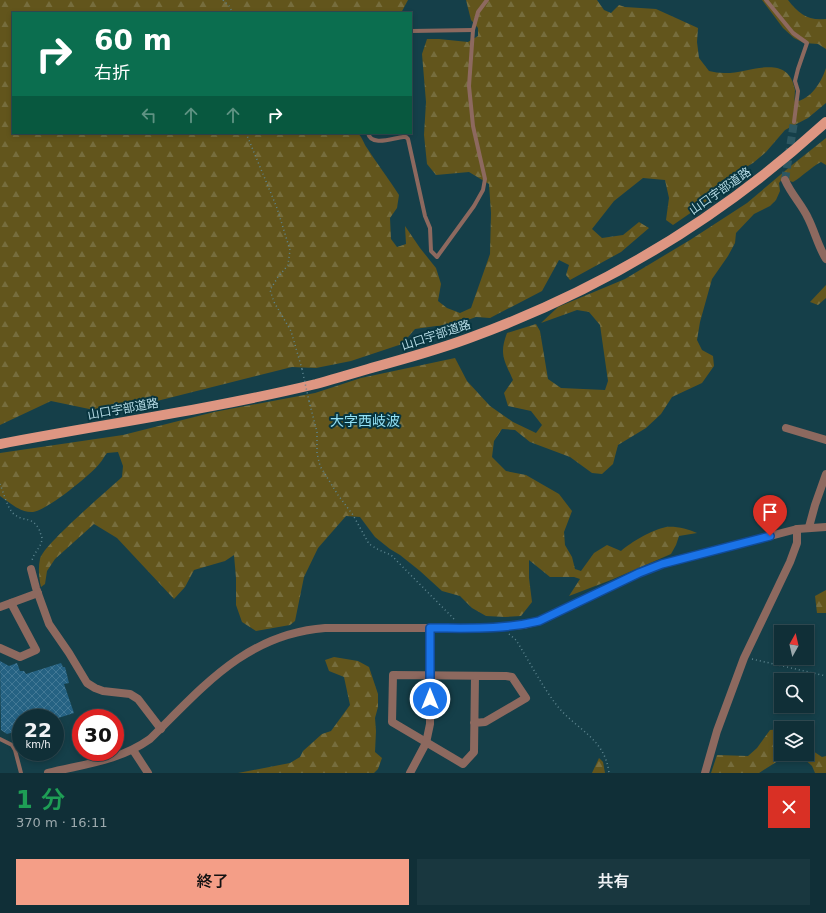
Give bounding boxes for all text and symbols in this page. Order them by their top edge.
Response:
text: 60 m [94,24,172,57]
icon: right [28,28,80,80]
text: 右折 [94,62,130,83]
icon: left [138,104,160,126]
icon: ahead [180,104,202,126]
icon: ahead [222,104,244,126]
icon: right [264,104,286,126]
street label: 山口宇部道路 [686,165,754,217]
street label: 山口宇部道路 [400,317,472,353]
street label: 山口宇部道路 [86,396,160,422]
district label: 大字西岐波 [330,413,400,429]
pin [753,495,787,536]
icon: arrive [759,501,781,523]
north arrow [774,625,814,665]
map controls [774,625,814,761]
button: search [774,673,814,713]
position arrow [409,678,451,720]
speed limit sign: 30 [72,709,124,761]
text: 22 [24,718,52,742]
button: layers [774,721,814,761]
text: km/h [25,739,51,750]
text: 1 分 [16,786,65,814]
button: close [768,786,810,828]
text: 370 m · 16:11 [16,815,107,830]
button: 終了 [16,859,409,905]
button: 共有 [417,859,810,905]

